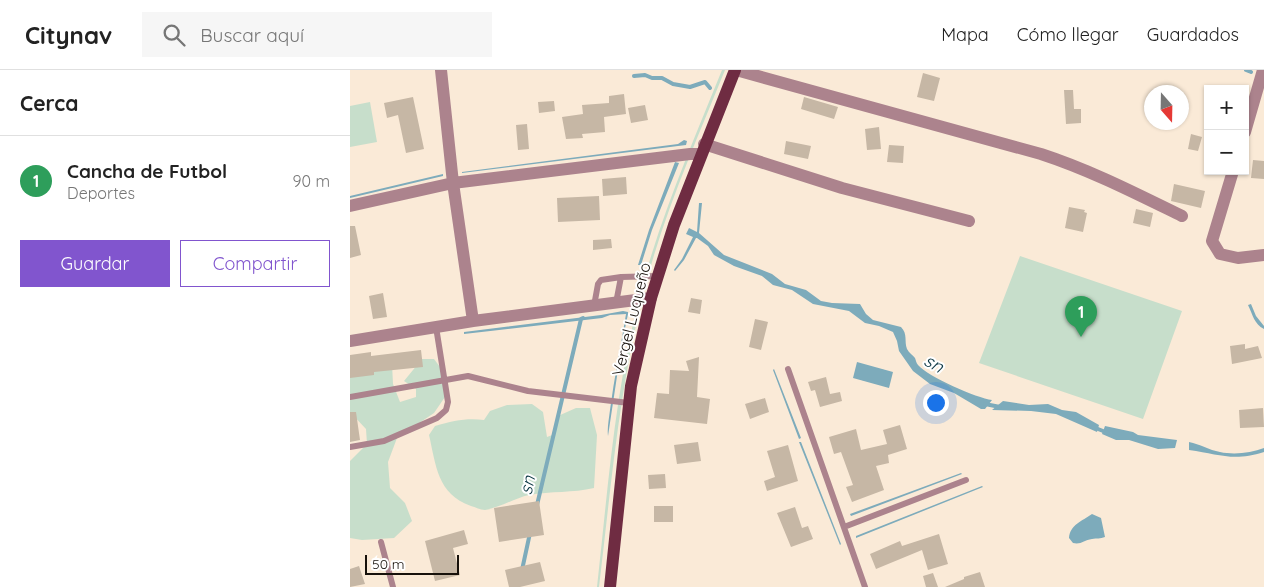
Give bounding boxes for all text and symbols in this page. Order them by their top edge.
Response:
search box [142,12,492,57]
text: Citynav [25,20,112,50]
icon: search [160,21,188,49]
text: Buscar aquí [200,23,304,47]
text: Mapa [941,23,989,46]
text: Cómo llegar [1017,23,1119,46]
text: Guardados [1147,23,1239,46]
north arrow [1144,85,1189,130]
map controls [1204,85,1249,175]
button: + [1204,85,1249,130]
text: Cerca [20,90,78,116]
button: − [1204,130,1249,175]
text: Cancha de Futbol [67,159,227,183]
text: 1 [33,171,39,191]
text: 90 m [293,171,330,191]
text: Deportes [67,183,135,203]
button: Guardar [20,240,170,287]
button: Compartir [180,240,330,287]
street label: Vergel Luqueño [607,260,655,378]
pin: 1 [1065,296,1097,337]
water label: sn [920,348,948,378]
your location [923,390,949,416]
water label: sn [514,473,540,497]
scale bar [365,552,459,575]
text: 50 m [372,555,405,573]

